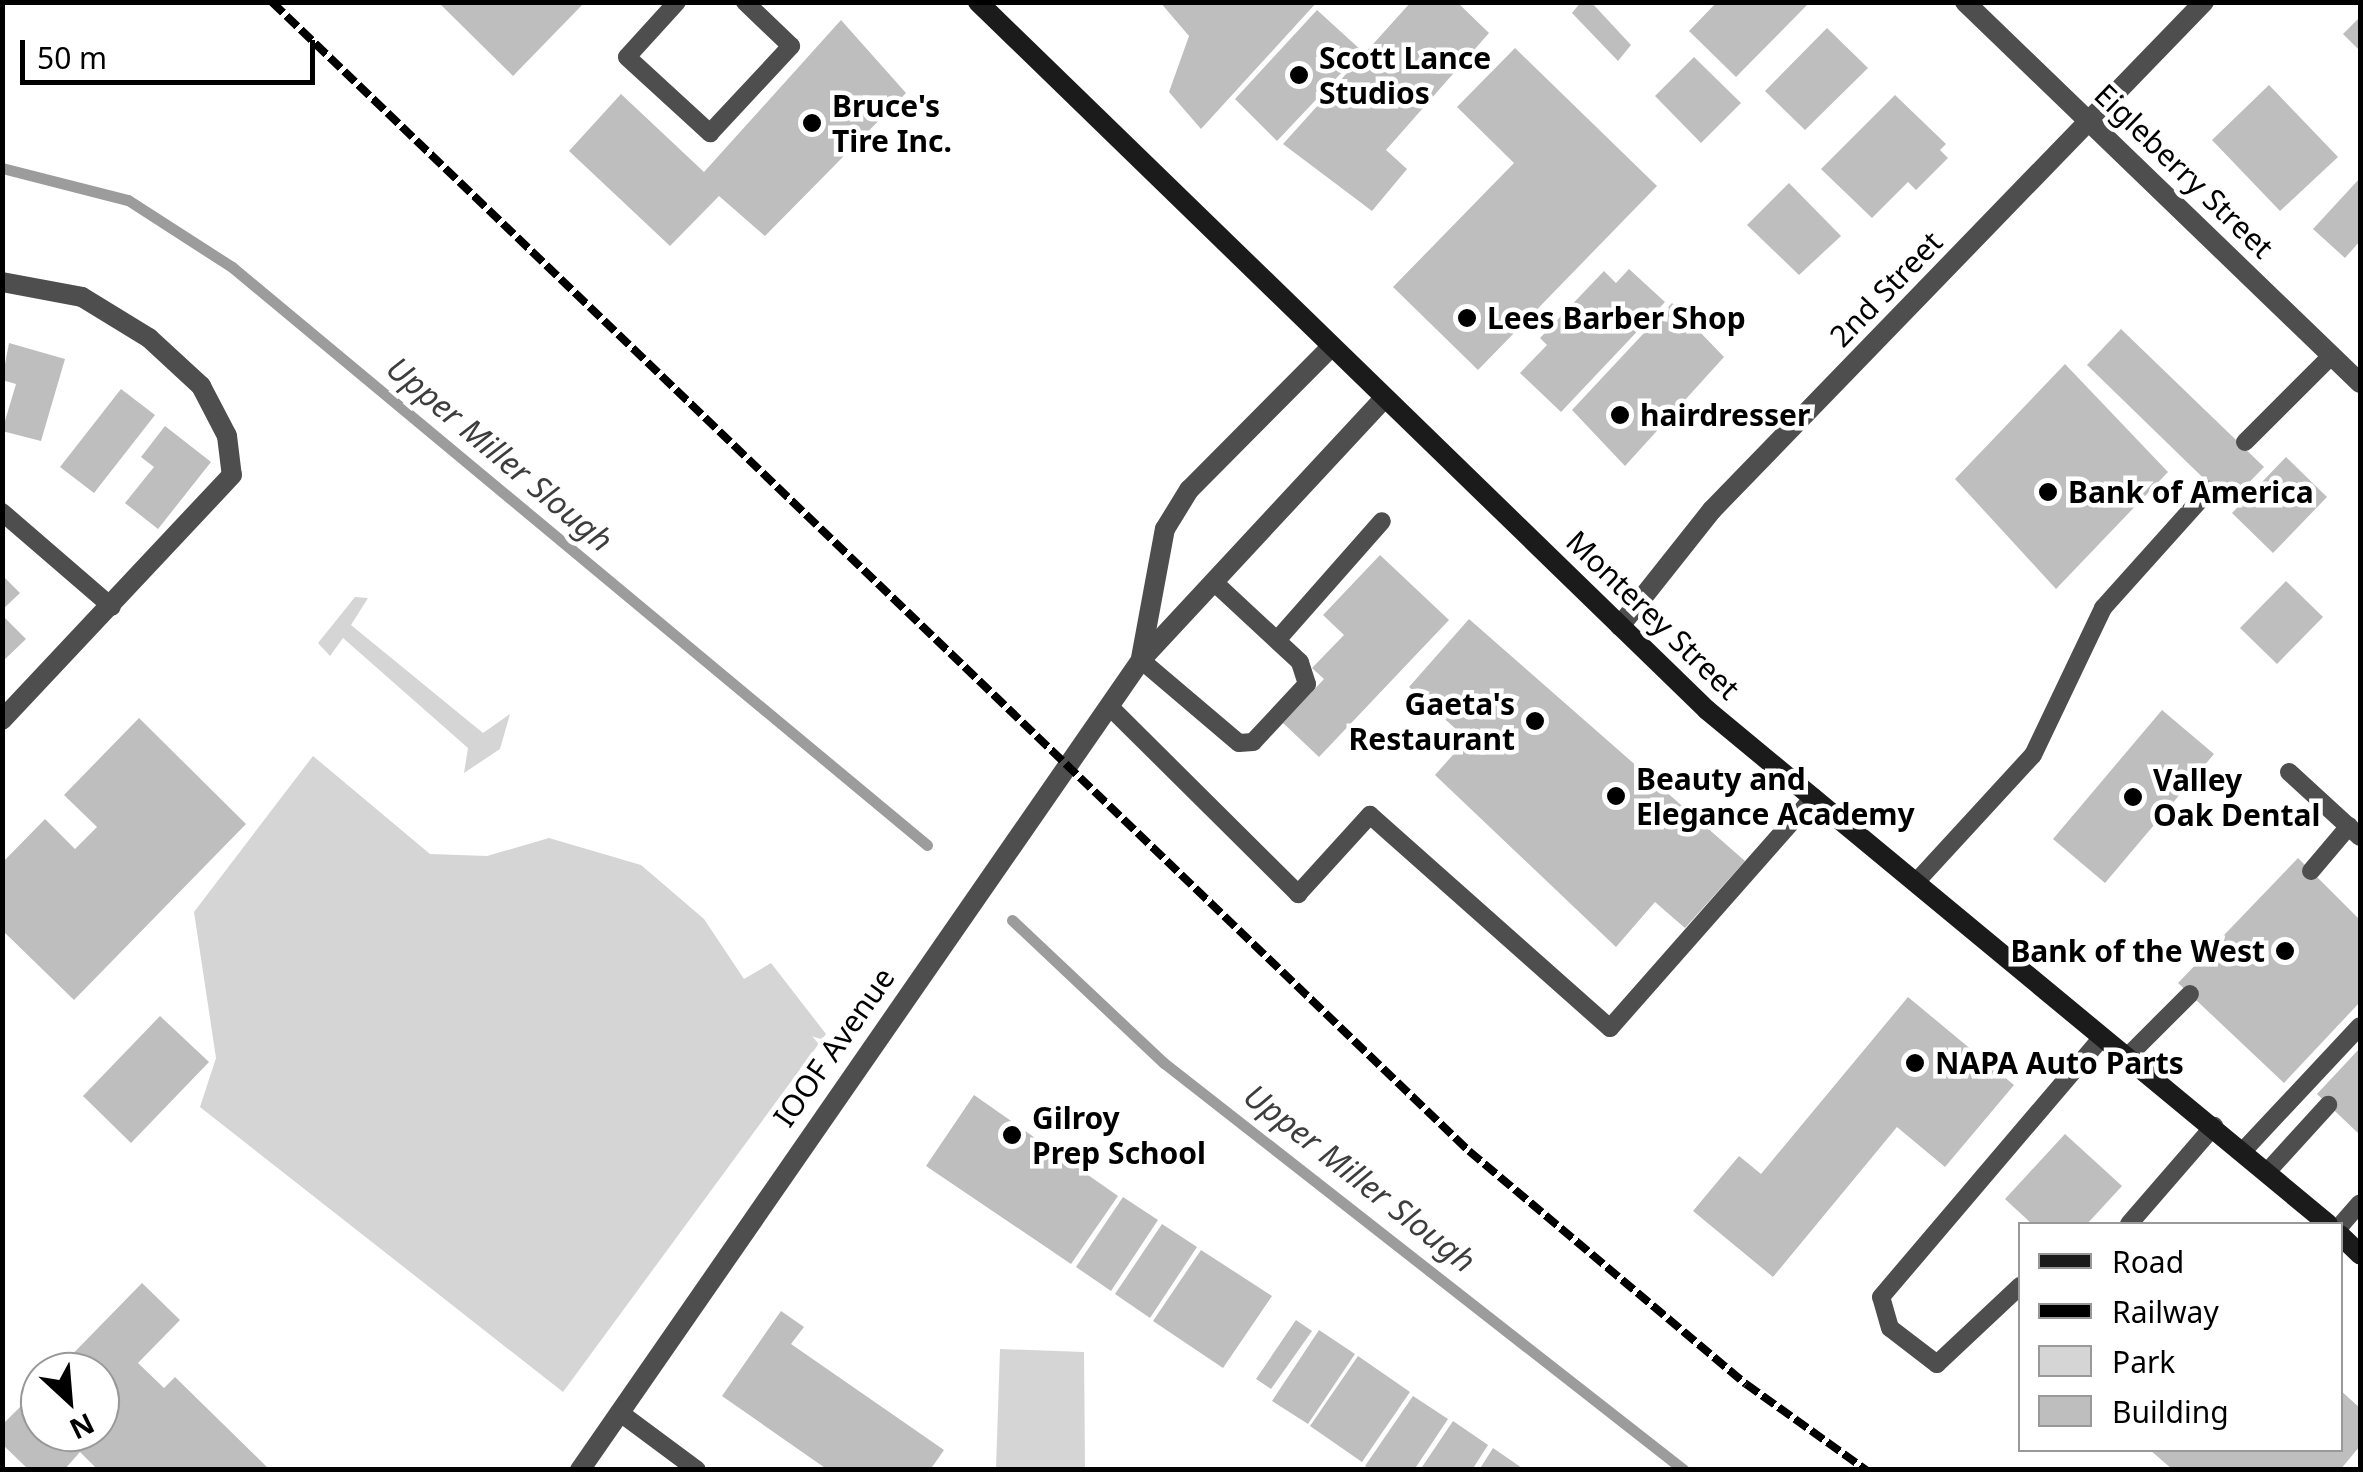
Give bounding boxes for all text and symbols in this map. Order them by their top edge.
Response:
scale bar [25,20,320,82]
text: 50 m [37,37,107,78]
place label: Scott Lance Studios [1319,40,1491,110]
marker: Scott Lance Studios [1288,64,1310,86]
street label: Eigleberry Street [2087,77,2281,265]
place label: Bruce's Tire Inc. [832,88,952,158]
marker: Bruce's Tire Inc. [801,112,823,134]
street label: 2nd Street [1822,224,1950,354]
place label: Lees Barber Shop [1487,300,1746,336]
marker: Lees Barber Shop [1456,307,1478,329]
water label: Upper Miller Slough [379,349,621,559]
place label: hairdresser [1640,397,1810,433]
marker: hairdresser [1609,404,1631,426]
place label: Bank of America [2068,474,2314,510]
marker: Bank of America [2037,481,2059,503]
street label: Monterey Street [1559,523,1747,707]
place label: Gaeta's Restaurant [1349,686,1515,756]
marker: Gaeta's Restaurant [1524,710,1546,732]
place label: Beauty and Elegance Academy [1636,761,1915,832]
place label: Valley Oak Dental [2153,762,2320,832]
marker: Beauty and Elegance Academy [1605,785,1627,807]
marker: Valley Oak Dental [2122,786,2144,808]
place label: Bank of the West [2010,933,2265,969]
marker: Bank of the West [2274,940,2296,962]
street label: IOOF Avenue [766,961,902,1133]
place label: NAPA Auto Parts [1935,1045,2184,1081]
marker: NAPA Auto Parts [1904,1052,1926,1074]
water label: Upper Miller Slough [1237,1076,1483,1280]
place label: Gilroy Prep School [1032,1100,1206,1170]
marker: Gilroy Prep School [1001,1124,1023,1146]
legend [2018,1222,2343,1452]
text: Road [2112,1241,2184,1282]
text: Railway [2112,1291,2219,1332]
text: Park [2112,1341,2175,1382]
north arrow [20,1352,120,1452]
text: Building [2112,1391,2229,1432]
text: N [64,1405,101,1449]

